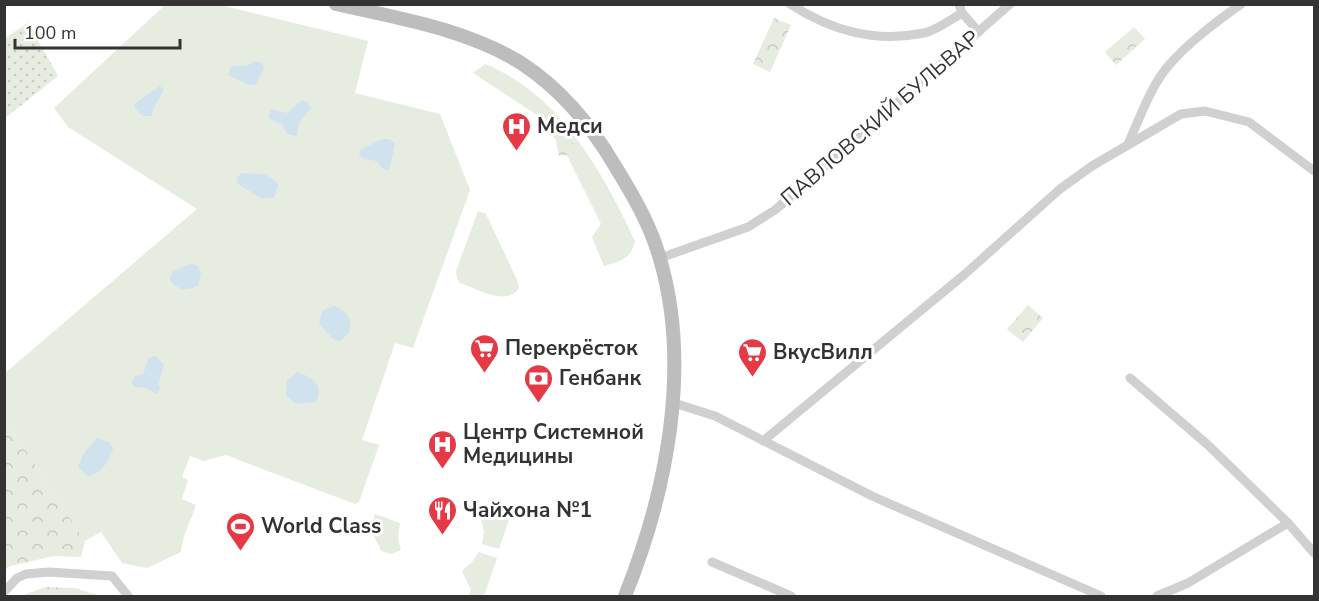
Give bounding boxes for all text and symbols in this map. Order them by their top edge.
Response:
scale bar [15,12,180,50]
text: 100 m [24,21,76,45]
street label: ПАВЛОВСКИЙ БУЛЬВАР [775,24,985,212]
hospital icon: Медси [500,110,532,152]
place label: Медси [537,112,603,140]
supermarket icon: Перекрёсток [468,332,500,374]
place label: Перекрёсток [505,334,638,362]
supermarket icon: ВкусВилл [736,336,768,378]
place label: ВкусВилл [773,338,873,366]
bank icon: Генбанк [522,362,554,404]
place label: Генбанк [559,364,642,392]
place label: Центр Системной Медицины [463,418,644,470]
hospital icon: Центр Системной Медицины [426,428,458,470]
restaurant icon: Чайхона №1 [426,494,458,536]
place label: Чайхона №1 [463,496,592,524]
sports icon: World Class [224,510,256,552]
place label: World Class [261,512,381,540]

